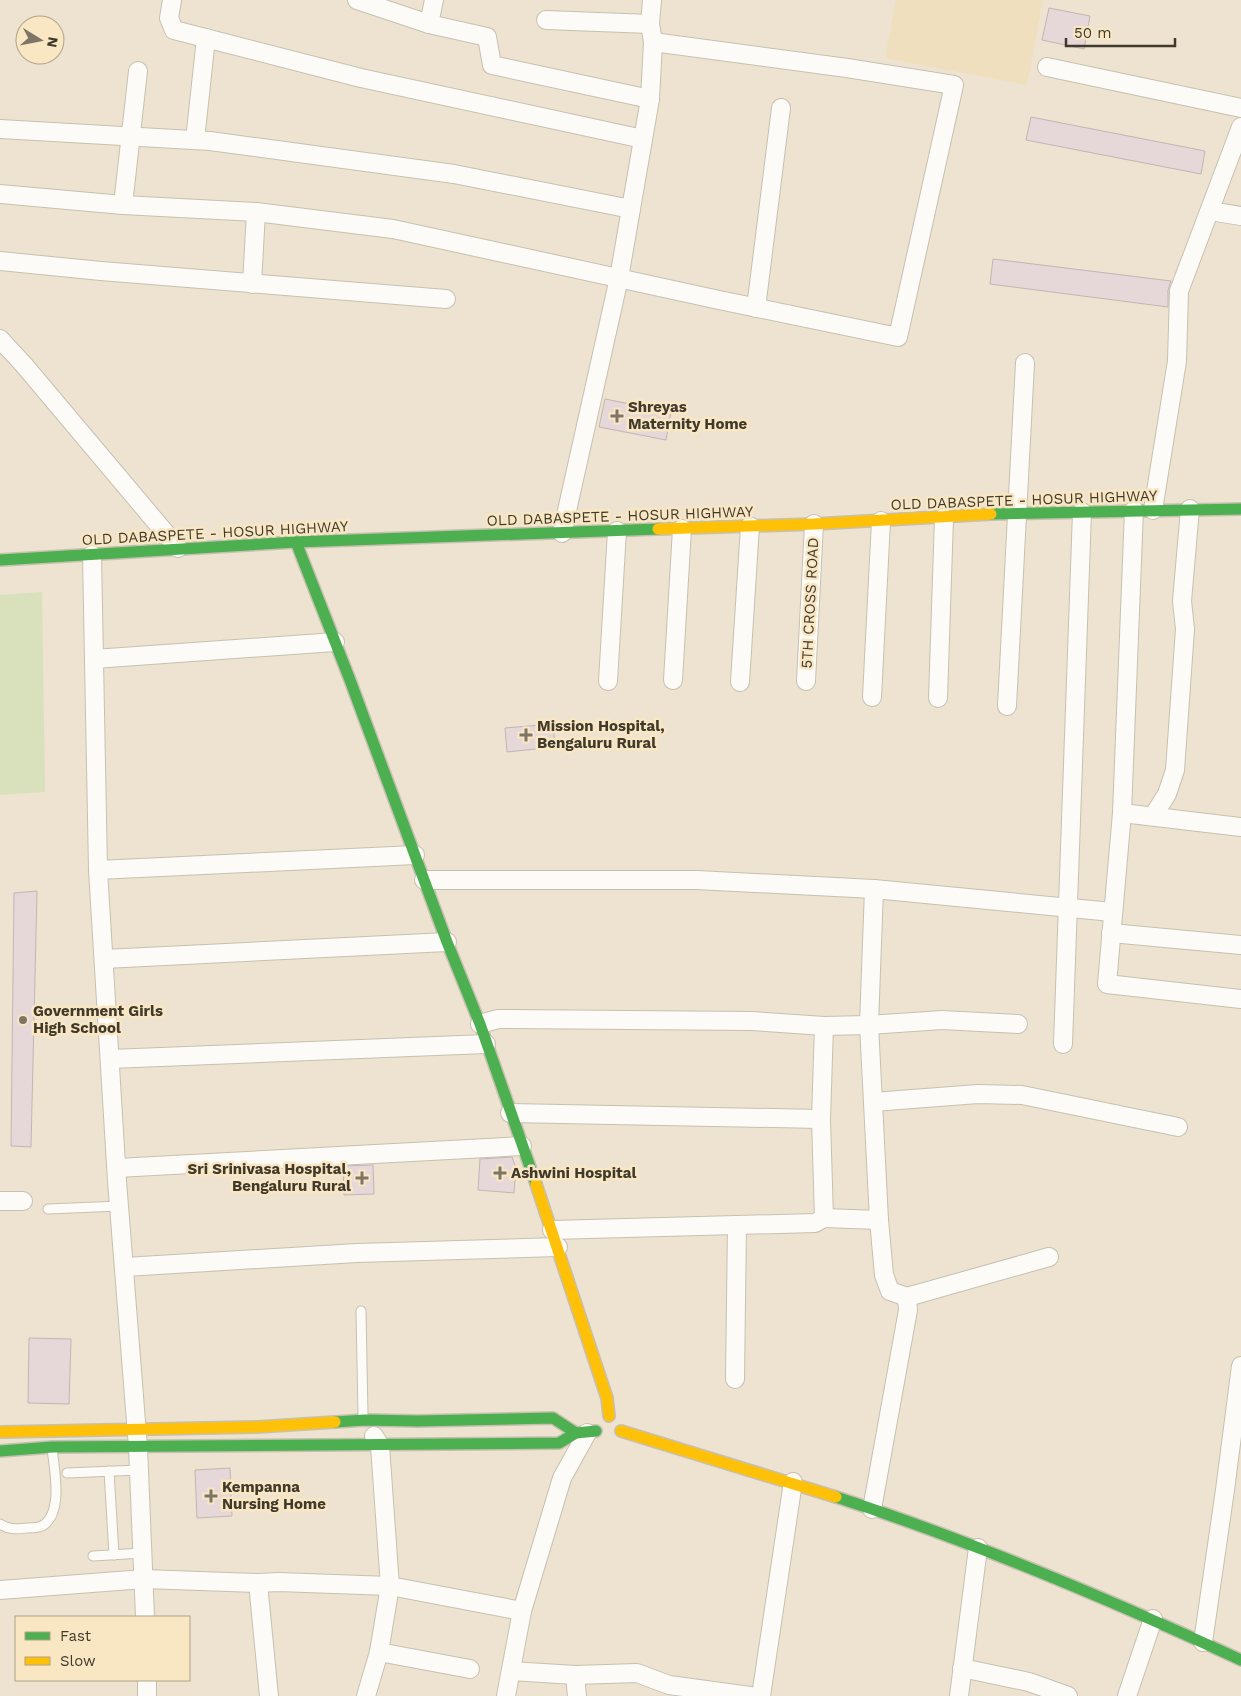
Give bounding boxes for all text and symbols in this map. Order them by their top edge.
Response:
north arrow [15,15,65,65]
scale bar [1066,15,1175,47]
text: 50 m [1074,24,1111,42]
text: N [44,36,62,49]
place label: Shreyas Maternity Home [628,398,747,433]
marker: Shreyas Maternity Home [610,409,624,423]
street label: OLD DABASPETE - HOSUR HIGHWAY [890,486,1158,514]
street label: OLD DABASPETE - HOSUR HIGHWAY [486,502,754,530]
street label: OLD DABASPETE - HOSUR HIGHWAY [81,517,349,549]
street label: 5TH CROSS ROAD [798,537,822,669]
place label: Mission Hospital, Bengaluru Rural [537,717,665,752]
marker: Mission Hospital, Bengaluru Rural [519,728,533,742]
place label: Government Girls High School [33,1002,163,1037]
marker: Government Girls High School [17,1014,29,1026]
place label: Sri Srinivasa Hospital, Bengaluru Rural [188,1160,351,1195]
place label: Ashwini Hospital [511,1164,636,1182]
marker: Ashwini Hospital [493,1166,507,1180]
marker: Sri Srinivasa Hospital, Bengaluru Rural [355,1171,369,1185]
place label: Kempanna Nursing Home [222,1478,326,1513]
marker: Kempanna Nursing Home [204,1489,218,1503]
legend [15,1616,190,1681]
text: Fast [60,1627,92,1645]
text: Slow [60,1652,96,1670]

